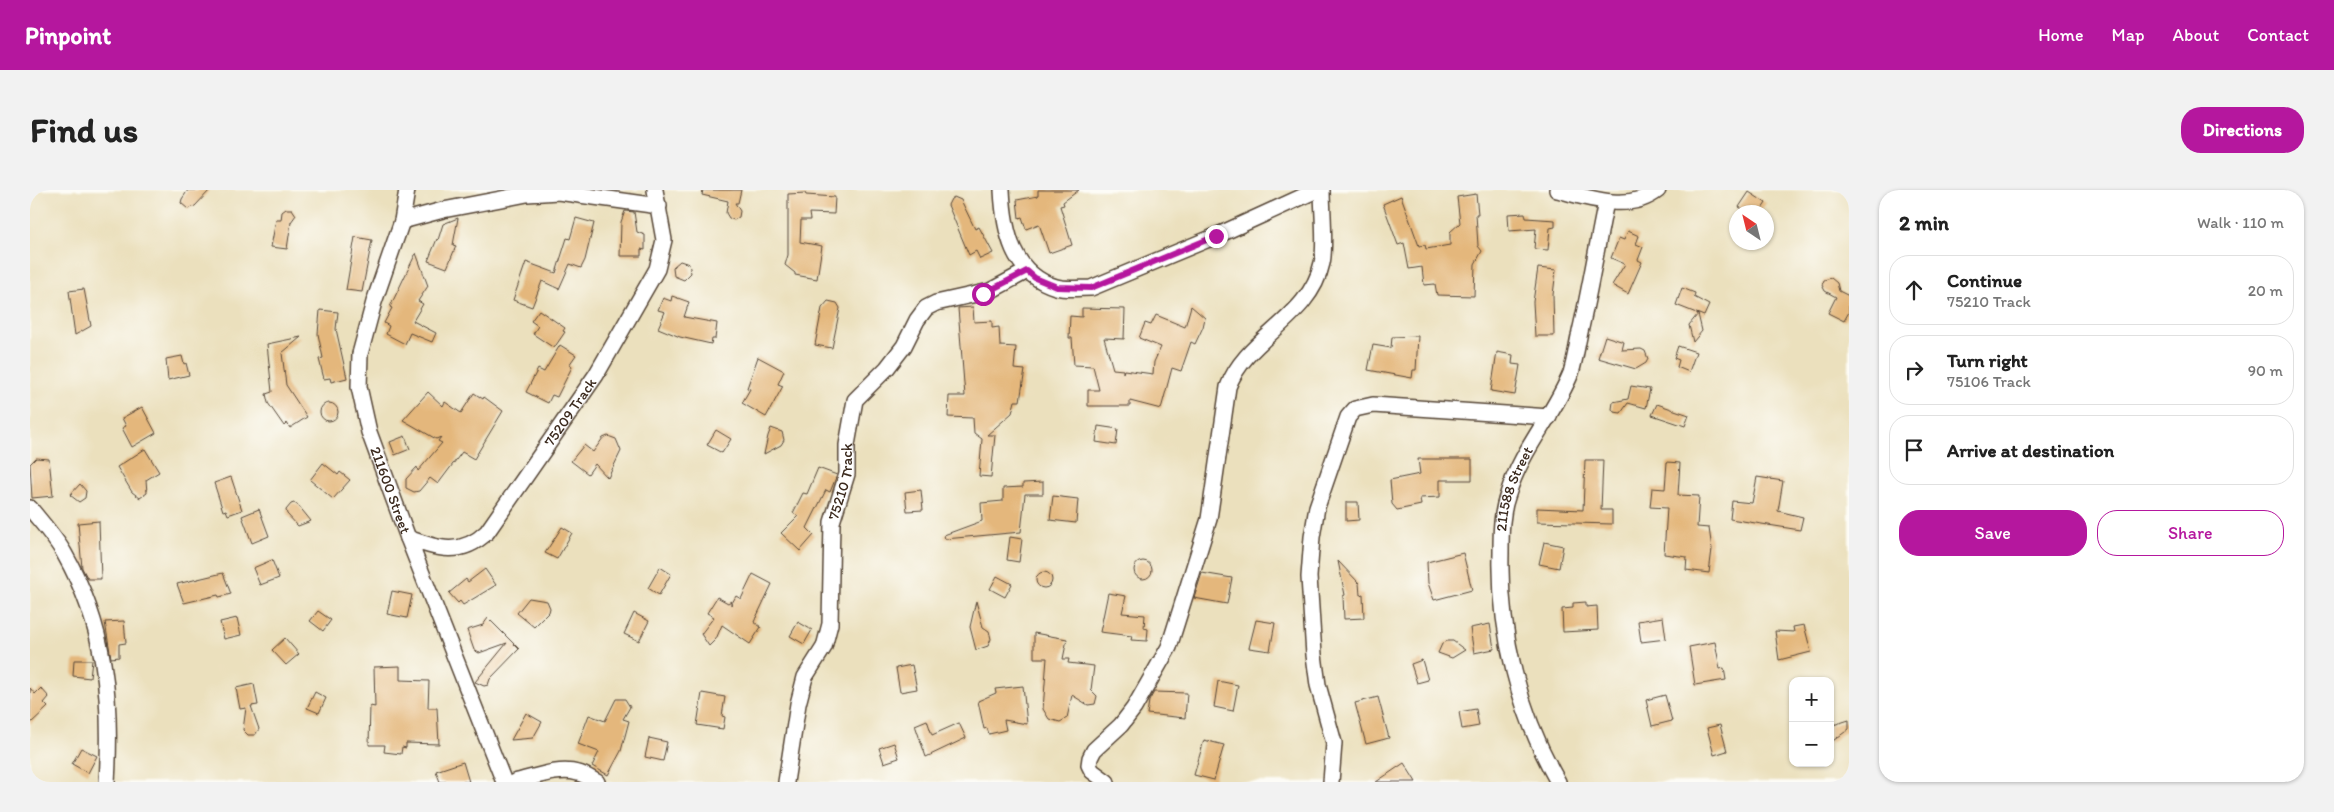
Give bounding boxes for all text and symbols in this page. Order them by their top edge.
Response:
text: Pinpoint [25,21,111,50]
text: Home [2038,24,2084,46]
text: Map [2112,24,2145,46]
text: About [2173,24,2219,46]
text: Contact [2247,24,2309,46]
button: Directions [2181,107,2304,153]
text: Find us [30,109,138,151]
north arrow [1729,205,1774,250]
text: 2 min [1899,210,1949,235]
text: Walk · 110 m [2197,213,2284,232]
route end [1205,225,1228,248]
text: Continue [1947,269,2022,292]
icon: ahead [1900,276,1928,304]
text: 20 m [2248,281,2283,300]
route start [972,283,995,306]
text: 75210 Track [1947,292,2031,311]
text: Turn right [1947,349,2028,372]
icon: right [1900,356,1928,384]
text: 90 m [2248,361,2283,380]
text: 75106 Track [1947,372,2031,391]
street label: 75209 Track [540,374,600,450]
icon: arrive [1900,436,1928,464]
text: Arrive at destination [1947,439,2114,462]
street label: 75210 Track [824,443,857,522]
street label: 211588 Street [1492,443,1537,532]
street label: 211600 Street [366,444,415,536]
button: Save [1899,510,2087,556]
button: Share [2097,510,2284,556]
map controls [1789,677,1834,767]
button: + [1789,677,1834,722]
button: − [1789,722,1834,767]

